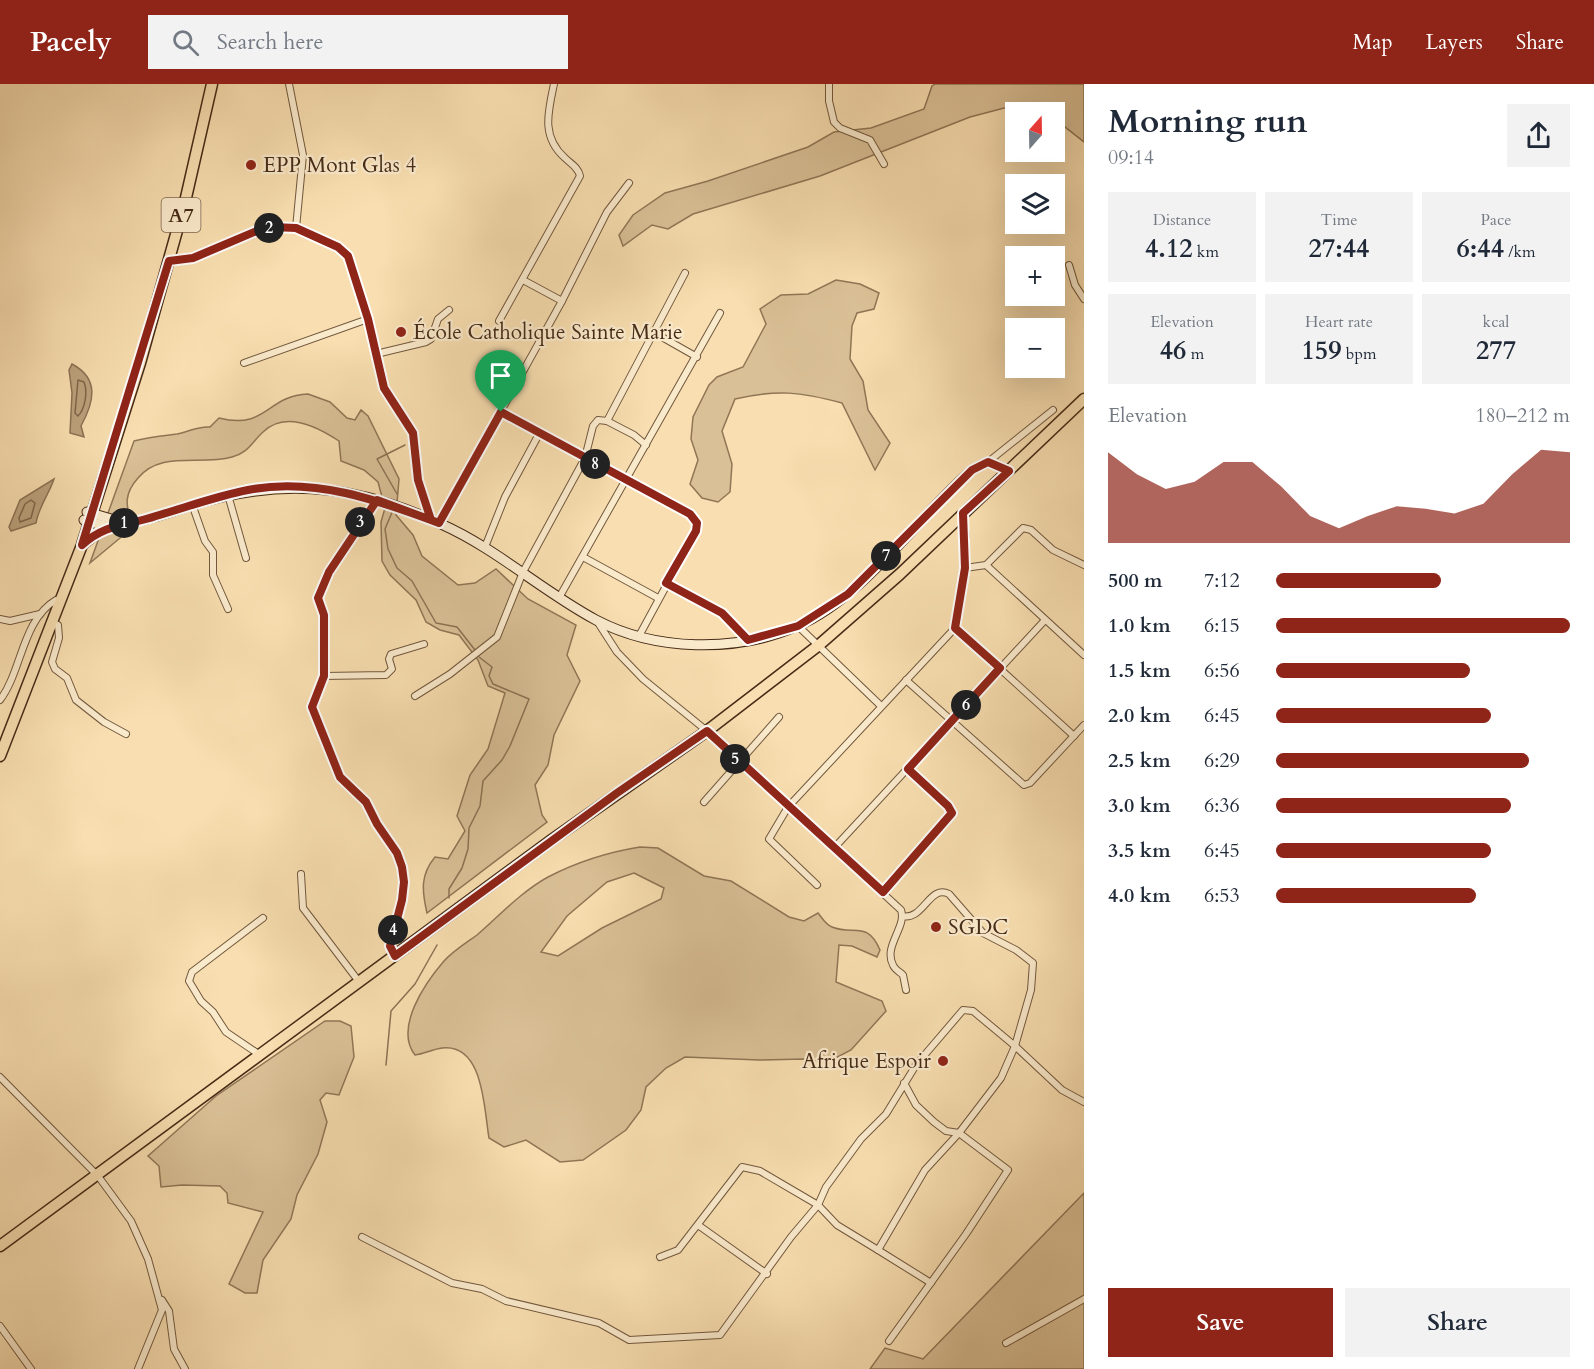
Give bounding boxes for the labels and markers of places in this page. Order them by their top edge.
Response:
place label: EPP Mont Glas 4 [263,151,416,180]
marker: EPP Mont Glas 4 [244,158,258,172]
pin: 2 [254,213,284,243]
place label: École Catholique Sainte Marie [413,318,682,347]
marker: École Catholique Sainte Marie [394,325,408,339]
pin [475,350,526,412]
pin: 8 [580,449,610,479]
pin: 3 [345,507,375,537]
pin: 1 [109,508,139,538]
pin: 7 [871,541,901,571]
pin: 6 [951,690,981,720]
pin: 5 [720,744,750,774]
place label: SGDC [948,913,1008,942]
pin: 4 [378,915,408,945]
marker: SGDC [929,920,943,934]
place label: Afrique Espoir [802,1047,931,1076]
marker: Afrique Espoir [936,1054,950,1068]

